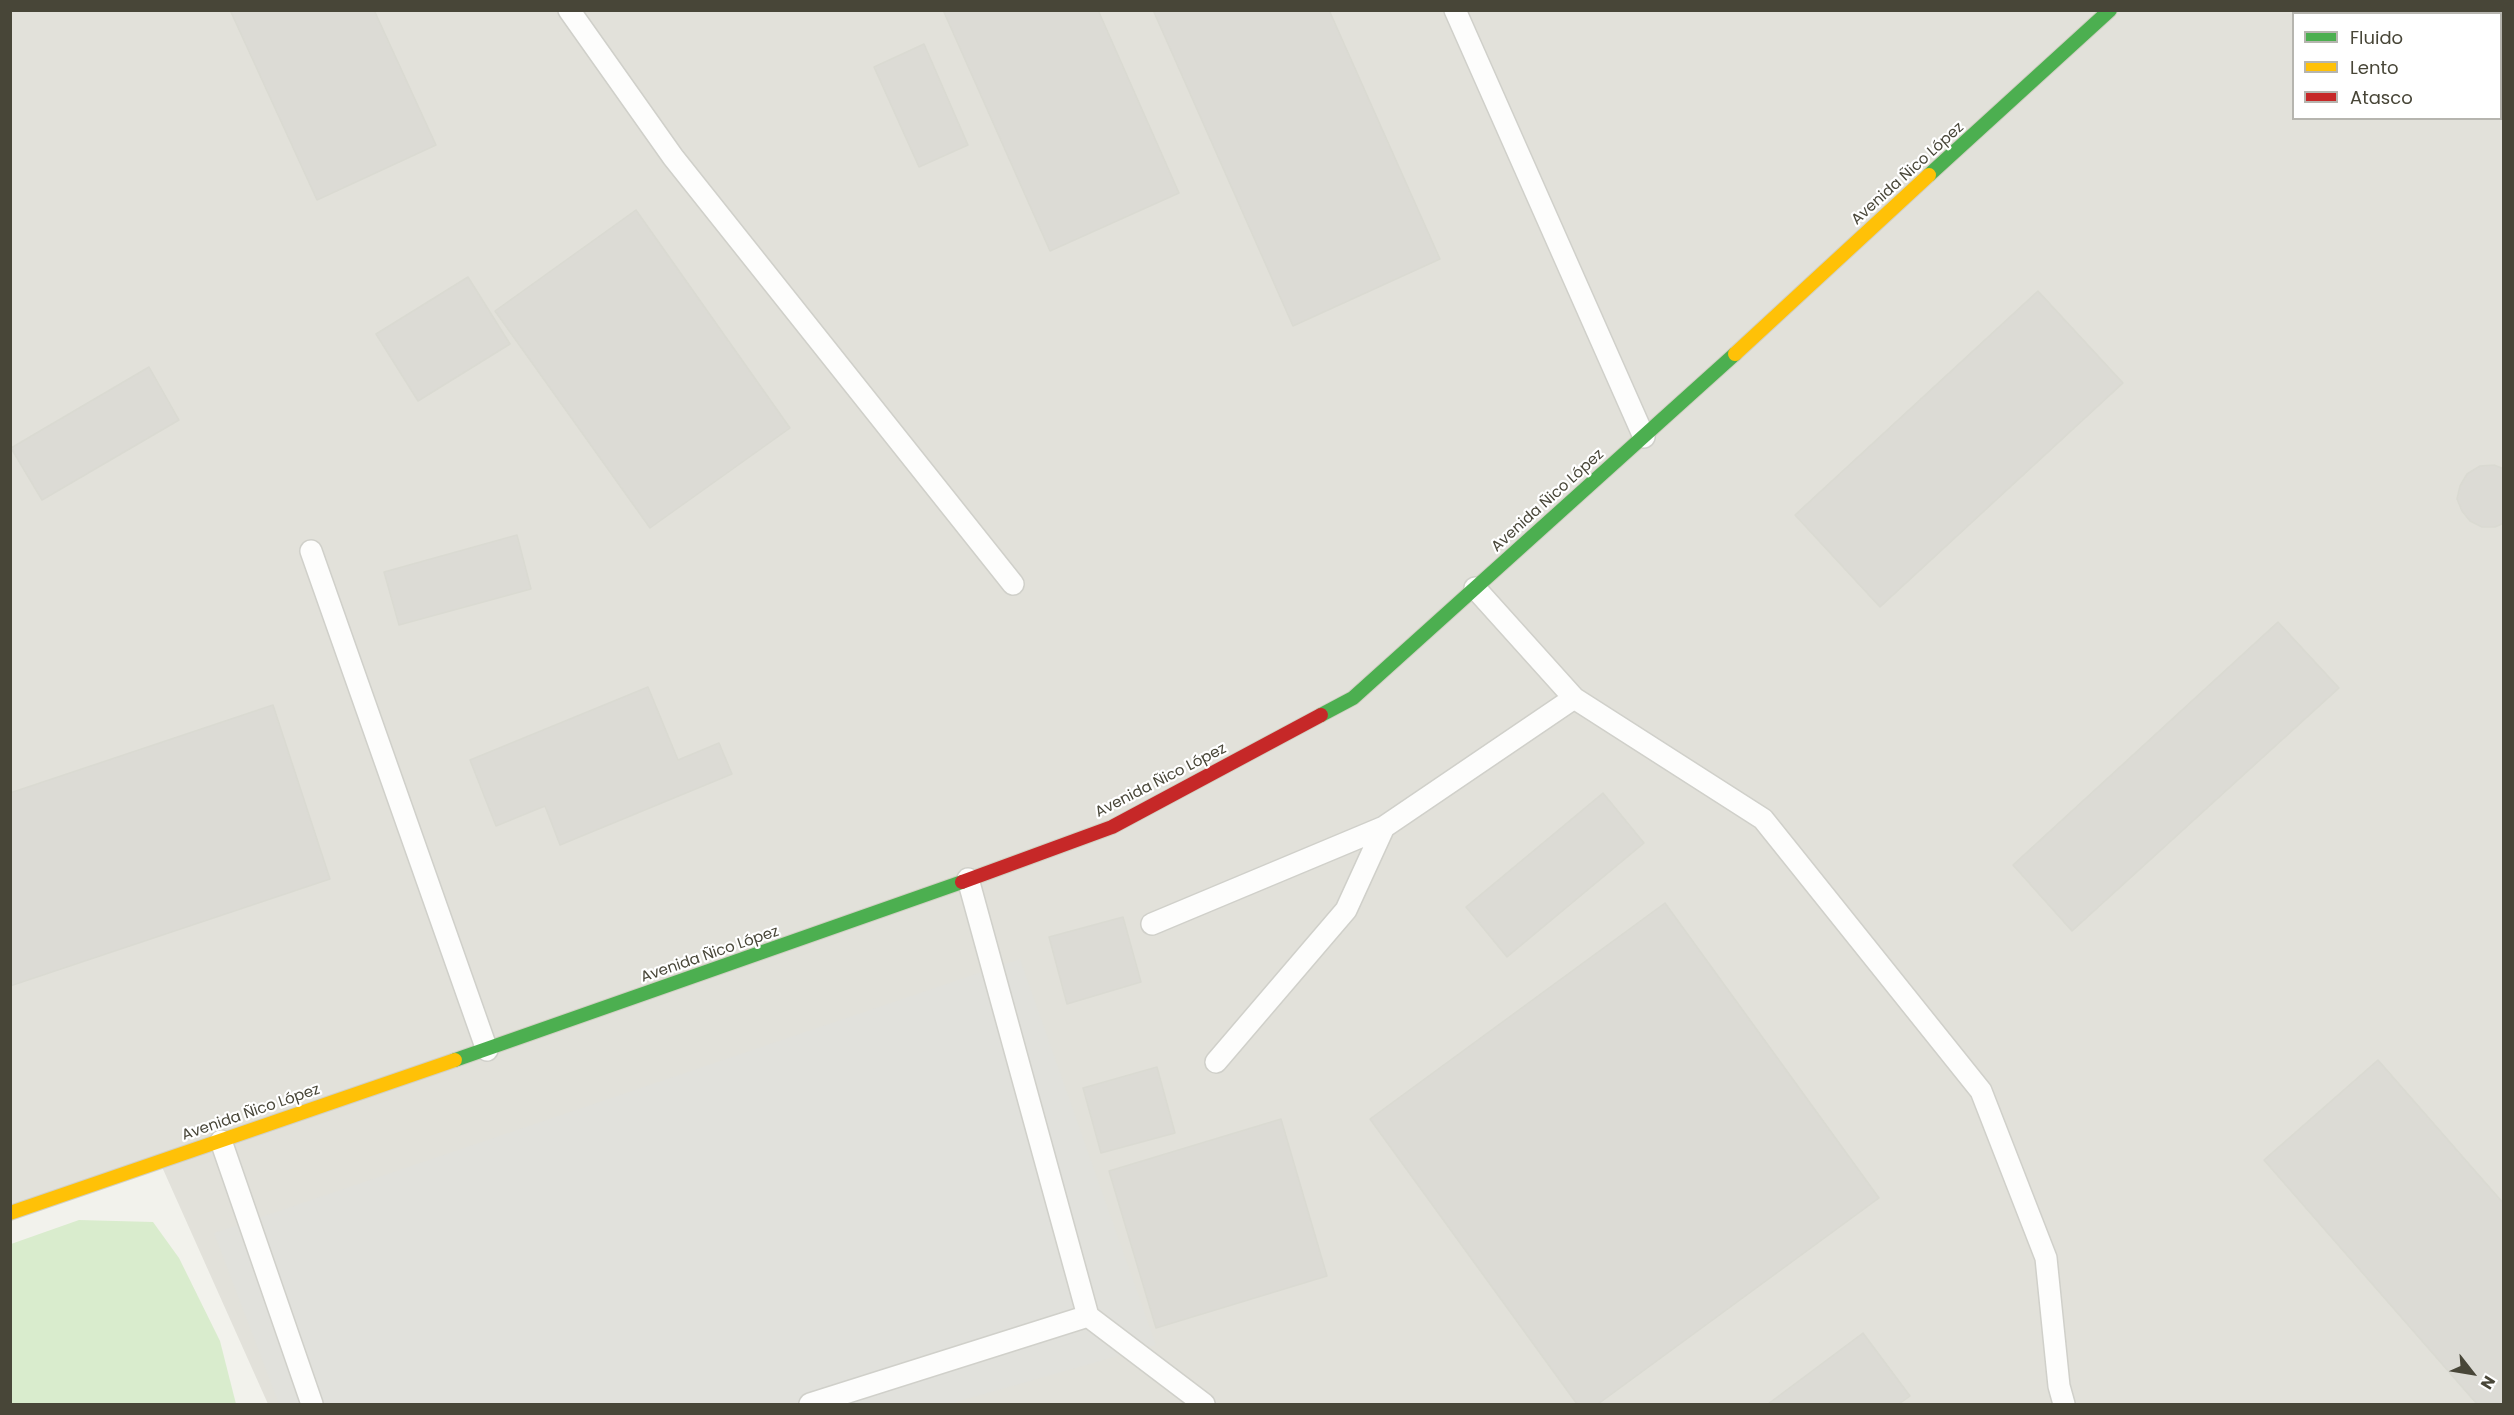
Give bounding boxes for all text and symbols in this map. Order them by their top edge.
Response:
legend [2292,12,2502,120]
text: Fluido [2350,25,2403,50]
text: Lento [2350,55,2399,80]
text: Atasco [2350,85,2413,110]
street label: Avenida Ñico López [1848,119,1968,229]
street label: Avenida Ñico López [1488,446,1608,556]
street label: Avenida Ñico López [1092,740,1230,822]
street label: Avenida Ñico López [639,923,781,987]
street label: Avenida Ñico López [180,1081,322,1145]
north arrow [2442,1343,2502,1403]
text: N [2475,1371,2501,1394]

